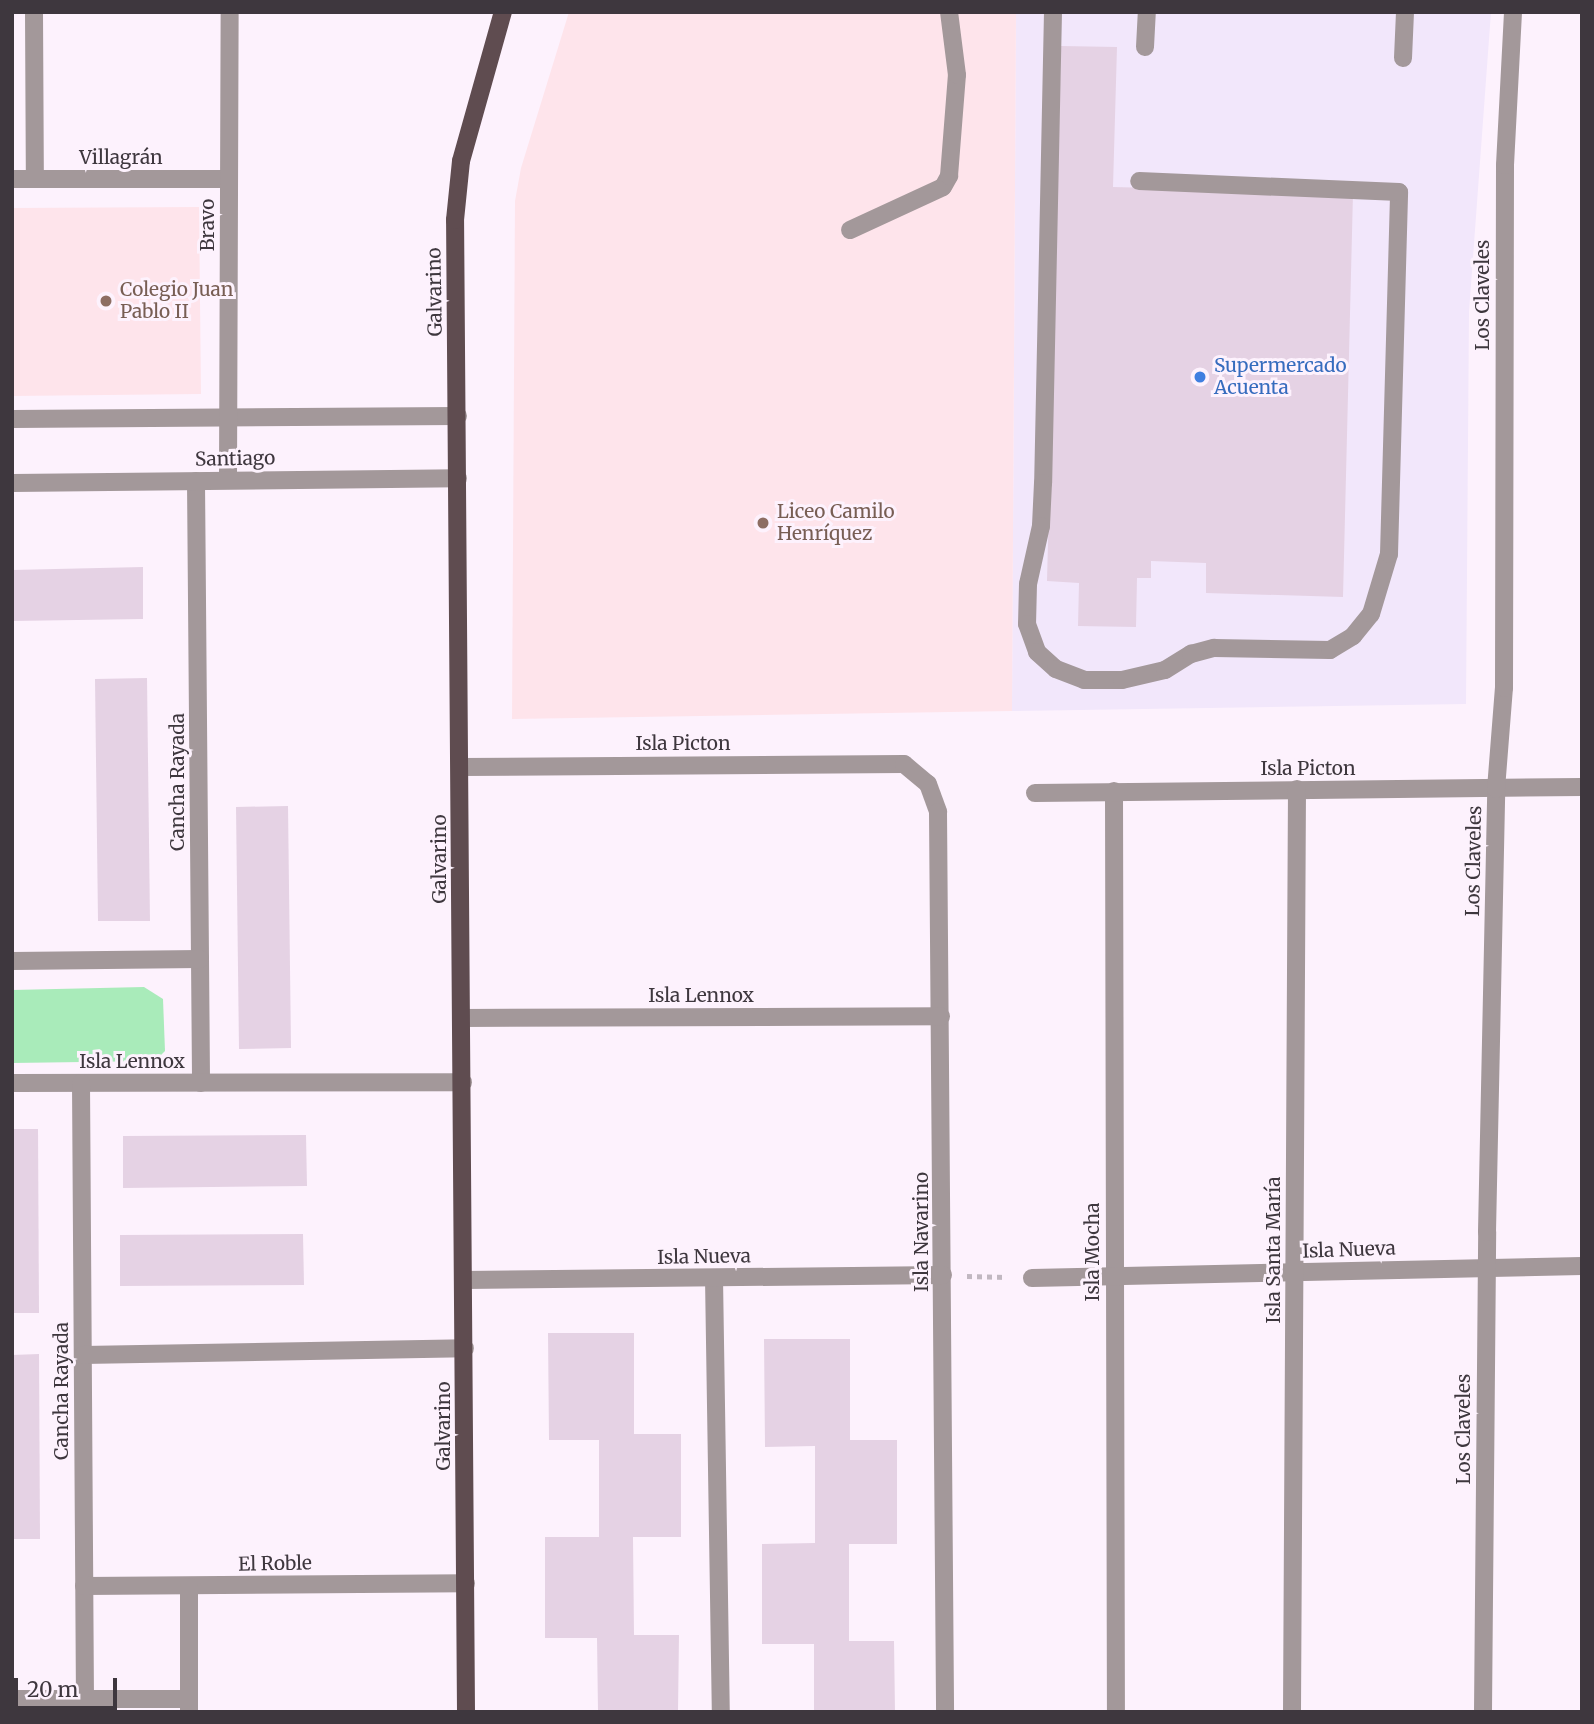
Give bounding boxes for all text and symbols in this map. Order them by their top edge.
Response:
street label: Villagrán [79,147,163,169]
street label: Bravo [197,199,219,251]
street label: Los Claveles [1472,240,1494,350]
street label: Galvarino [423,247,447,337]
place label: Colegio Juan Pablo II [120,279,233,323]
marker: Colegio Juan Pablo II [98,293,114,309]
place label: Supermercado Acuenta [1214,355,1347,399]
marker: Supermercado Acuenta [1192,369,1208,385]
street label: Santiago [195,447,275,471]
place label: Liceo Camilo Henríquez [777,501,895,545]
marker: Liceo Camilo Henríquez [755,515,771,531]
street label: Cancha Rayada [167,713,189,851]
street label: Isla Picton [635,733,731,755]
street label: Isla Picton [1260,758,1356,780]
street label: Los Claveles [1462,805,1486,917]
street label: Galvarino [429,815,451,903]
street label: Isla Lennox [648,985,754,1007]
street label: Isla Lennox [79,1051,185,1073]
street label: Isla Navarino [911,1172,933,1292]
street label: Isla Santa María [1263,1177,1285,1323]
street label: Isla Mocha [1082,1203,1104,1301]
street label: Isla Nueva [1302,1237,1396,1263]
street label: Isla Nueva [657,1245,751,1269]
street label: Cancha Rayada [51,1322,73,1460]
street label: Los Claveles [1453,1374,1475,1484]
street label: Galvarino [433,1382,455,1470]
street label: El Roble [238,1552,312,1576]
scale bar [18,1664,121,1708]
text: 20 m [27,1676,78,1703]

